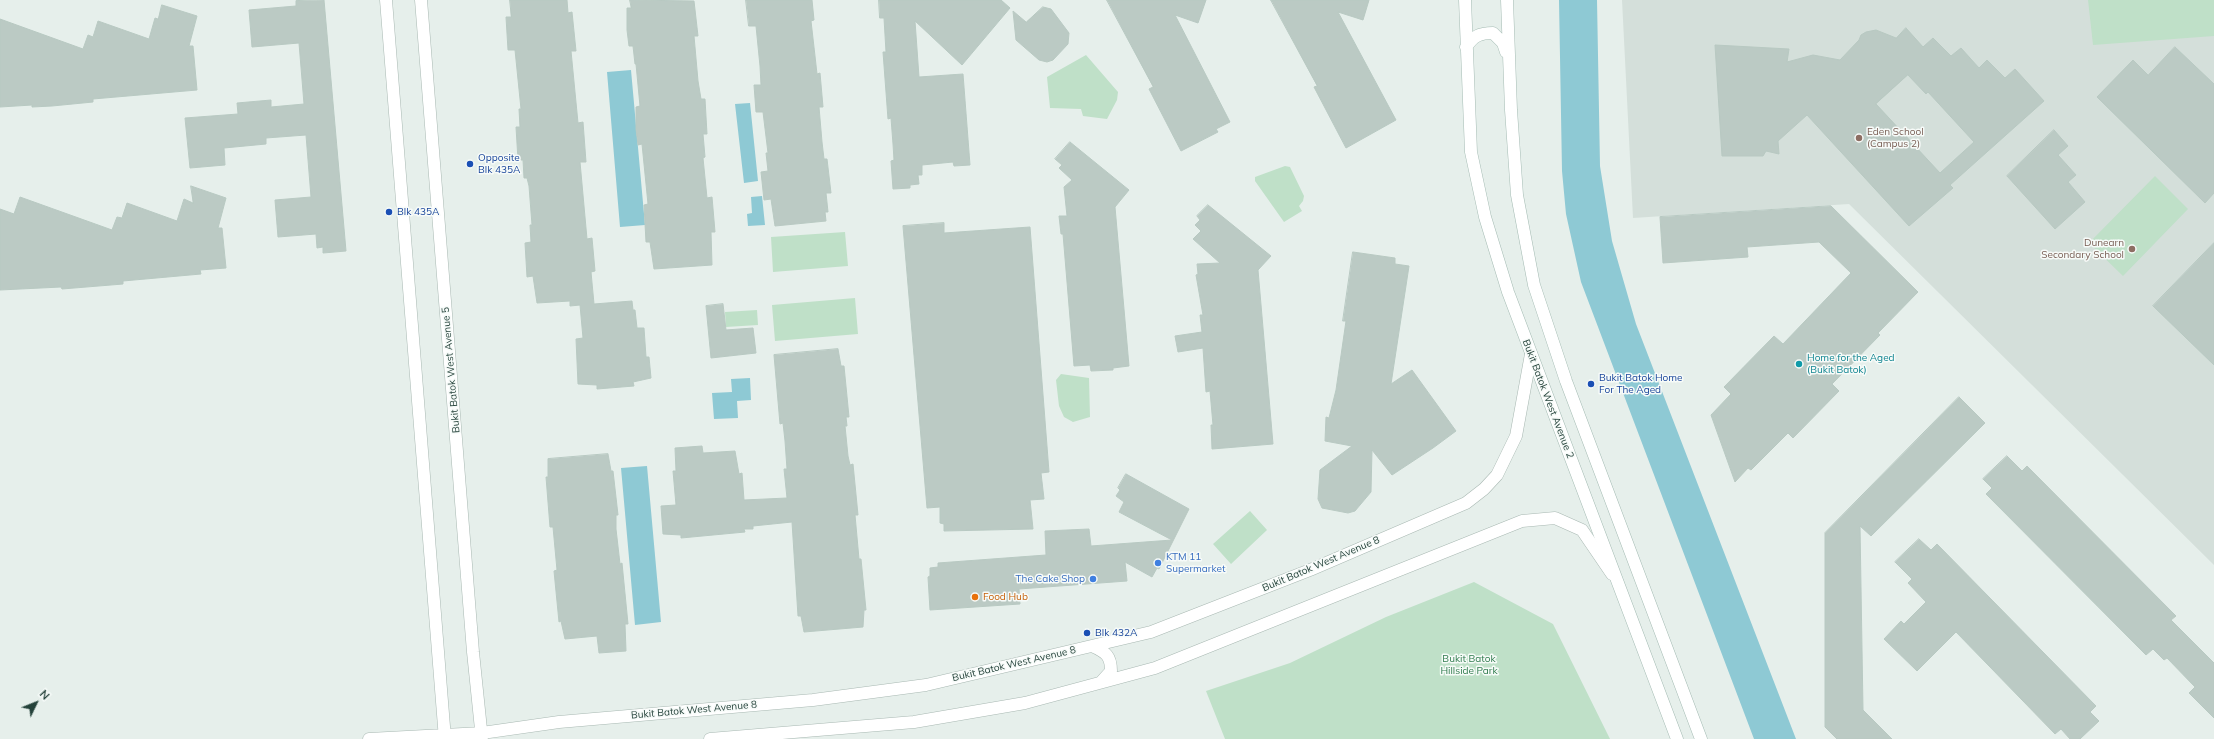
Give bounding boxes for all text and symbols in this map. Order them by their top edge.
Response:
place label: Eden School (Campus 2) [1867,126,1924,150]
marker: Eden School (Campus 2) [1854,133,1864,143]
place label: Opposite Blk 435A [478,152,520,176]
marker: Opposite Blk 435A [465,159,475,169]
place label: Blk 435A [397,206,439,218]
marker: Blk 435A [384,207,394,217]
place label: Dunearn Secondary School [2041,237,2124,260]
marker: Dunearn Secondary School [2127,244,2137,254]
street label: Bukit Batok West Avenue 5 [440,307,462,433]
street label: Bukit Batok West Avenue 2 [1520,338,1576,460]
place label: Home for the Aged (Bukit Batok) [1807,352,1895,376]
marker: Home for the Aged (Bukit Batok) [1794,359,1804,369]
place label: Bukit Batok Home For The Aged [1599,372,1683,396]
marker: Bukit Batok Home For The Aged [1586,379,1596,389]
street label: Bukit Batok West Avenue 8 [1260,534,1382,594]
place label: KTM 11 Supermarket [1166,551,1225,574]
marker: KTM 11 Supermarket [1153,558,1163,568]
place label: The Cake Shop [1016,573,1085,585]
marker: The Cake Shop [1088,574,1098,584]
place label: Food Hub [983,591,1028,603]
marker: Food Hub [970,592,980,602]
place label: Blk 432A [1095,627,1137,639]
marker: Blk 432A [1082,628,1092,638]
street label: Bukit Batok West Avenue 8 [951,644,1077,684]
park label: Bukit Batok Hillside Park [1440,653,1498,676]
north arrow [16,683,56,723]
text: N [37,687,53,703]
street label: Bukit Batok West Avenue 8 [631,699,757,721]

